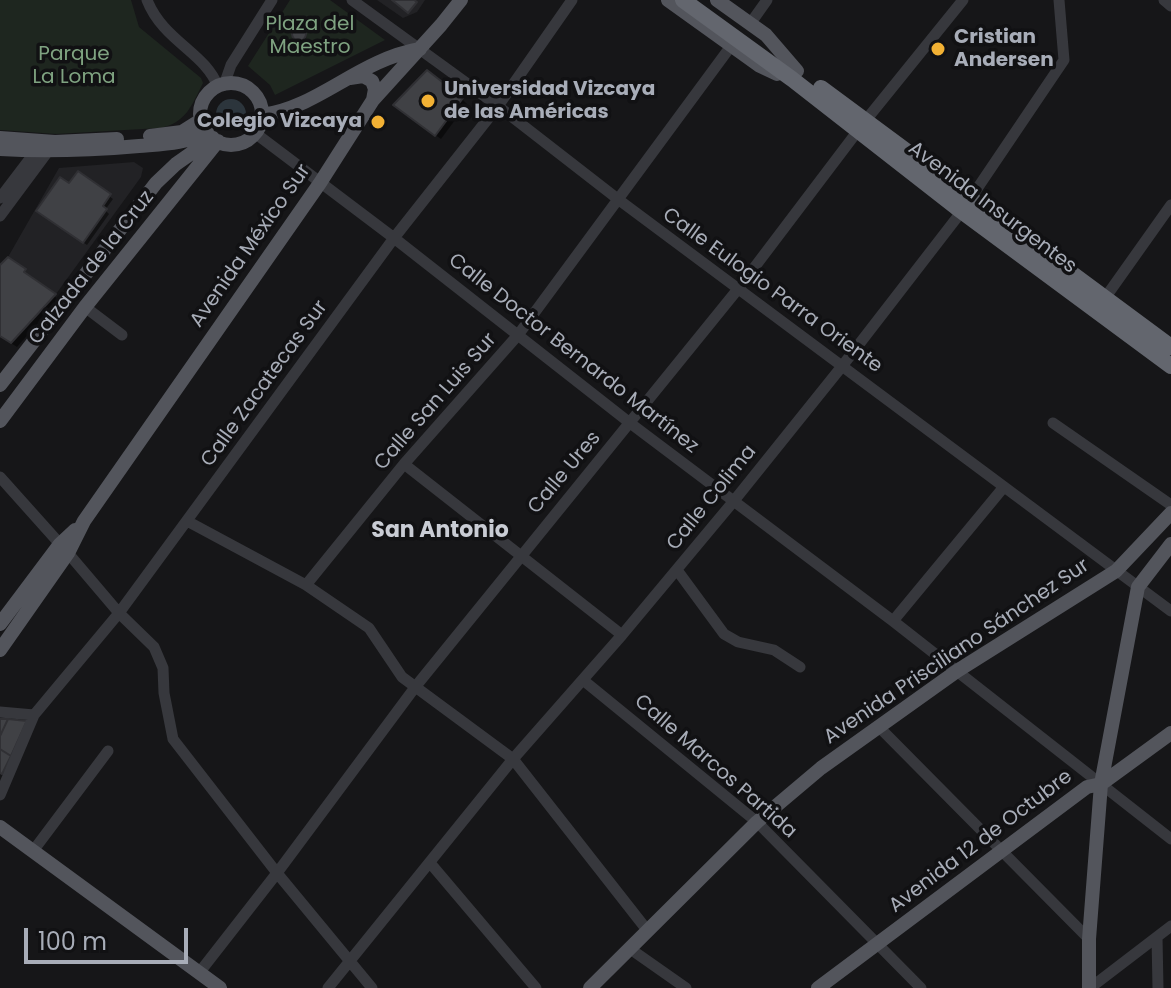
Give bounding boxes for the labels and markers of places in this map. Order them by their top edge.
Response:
place label: Cristian Andersen [954,26,1054,73]
marker: Cristian Andersen [929,40,947,58]
place label: Universidad Vizcaya de las Américas [444,78,655,125]
marker: Universidad Vizcaya de las Américas [419,92,437,110]
place label: Colegio Vizcaya [197,110,362,134]
marker: Colegio Vizcaya [369,113,387,131]

